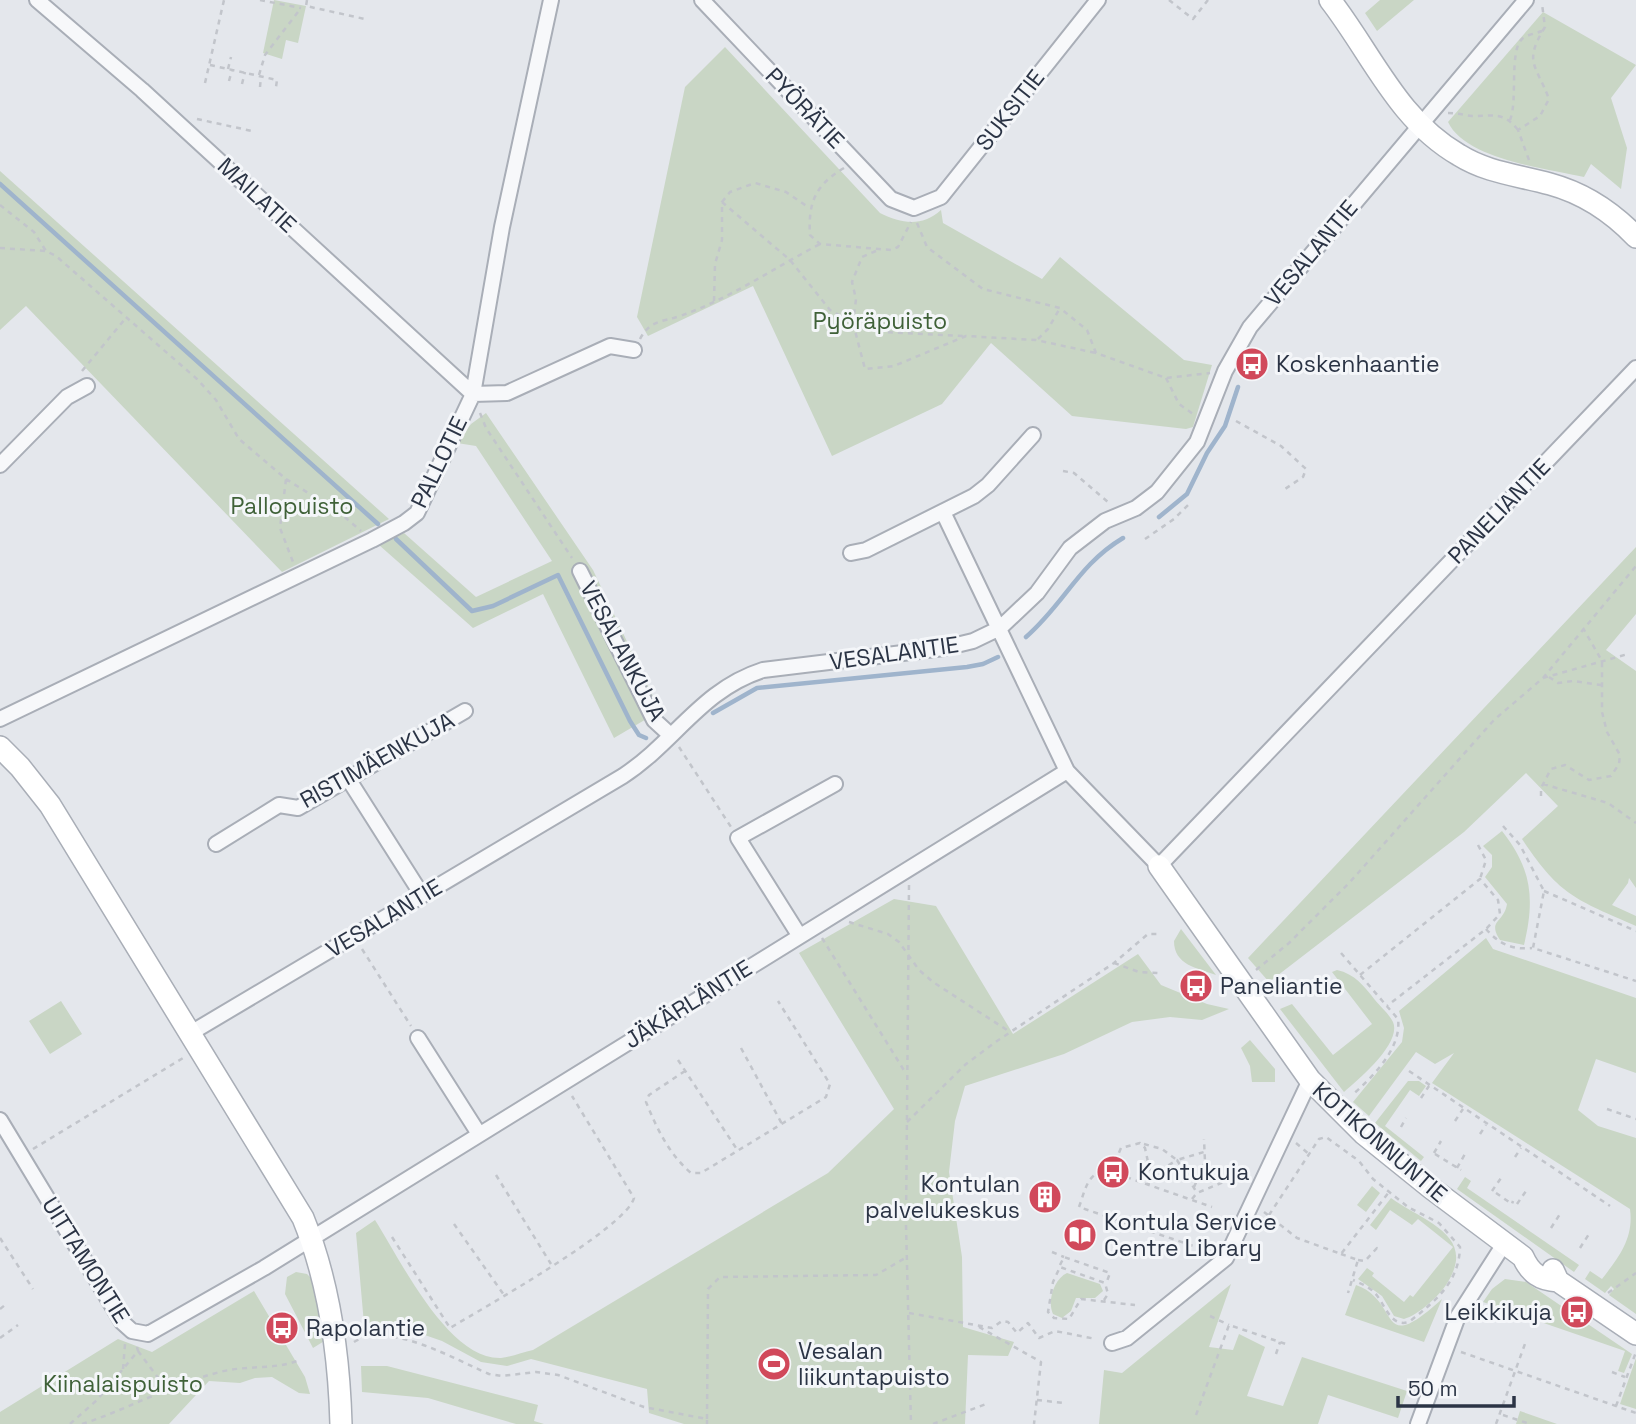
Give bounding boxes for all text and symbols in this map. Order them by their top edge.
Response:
street label: PYÖRÄTIE [759,61,851,155]
street label: SUKSITIE [969,63,1051,157]
street label: MAILATIE [211,151,303,239]
street label: VESALANTIE [1258,194,1364,312]
park label: Pyöräpuisto [813,306,947,336]
bus stop icon: Koskenhaantie [1233,345,1271,383]
place label: Koskenhaantie [1276,349,1440,379]
street label: PALLOTIE [404,411,474,513]
street label: PANELIANTIE [1441,452,1557,570]
park label: Pallopuisto [230,491,354,521]
street label: VESALANKUJA [573,576,673,726]
street label: VESALANTIE [827,629,961,677]
street label: RISTIMÄENKUJA [294,705,460,815]
street label: VESALANTIE [321,872,447,964]
street label: JÄKÄRLÄNTIE [619,953,757,1055]
bus stop icon: Paneliantie [1177,967,1215,1005]
place label: Paneliantie [1220,971,1343,1001]
street label: KOTIKONNUNTIE [1306,1075,1454,1209]
bus stop icon: Kontukuja [1094,1153,1132,1191]
place label: Kontukuja [1138,1157,1250,1187]
place label: Kontulan palvelukeskus [865,1169,1020,1225]
building icon: Kontulan palvelukeskus [1026,1178,1064,1216]
street label: UITTAMONTIE [35,1191,137,1329]
place label: Kontula Service Centre Library [1104,1207,1277,1263]
library icon: Kontula Service Centre Library [1061,1216,1099,1254]
bus stop icon: Leikkikuja [1558,1293,1596,1331]
place label: Leikkikuja [1445,1297,1552,1327]
bus stop icon: Rapolantie [263,1309,301,1347]
place label: Rapolantie [306,1313,425,1343]
place label: Vesalan liikuntapuisto [798,1336,950,1392]
sports icon: Vesalan liikuntapuisto [755,1345,793,1383]
scale bar [1398,1364,1514,1408]
park label: Kiinalaispuisto [43,1369,203,1399]
text: 50 m [1408,1375,1458,1402]

